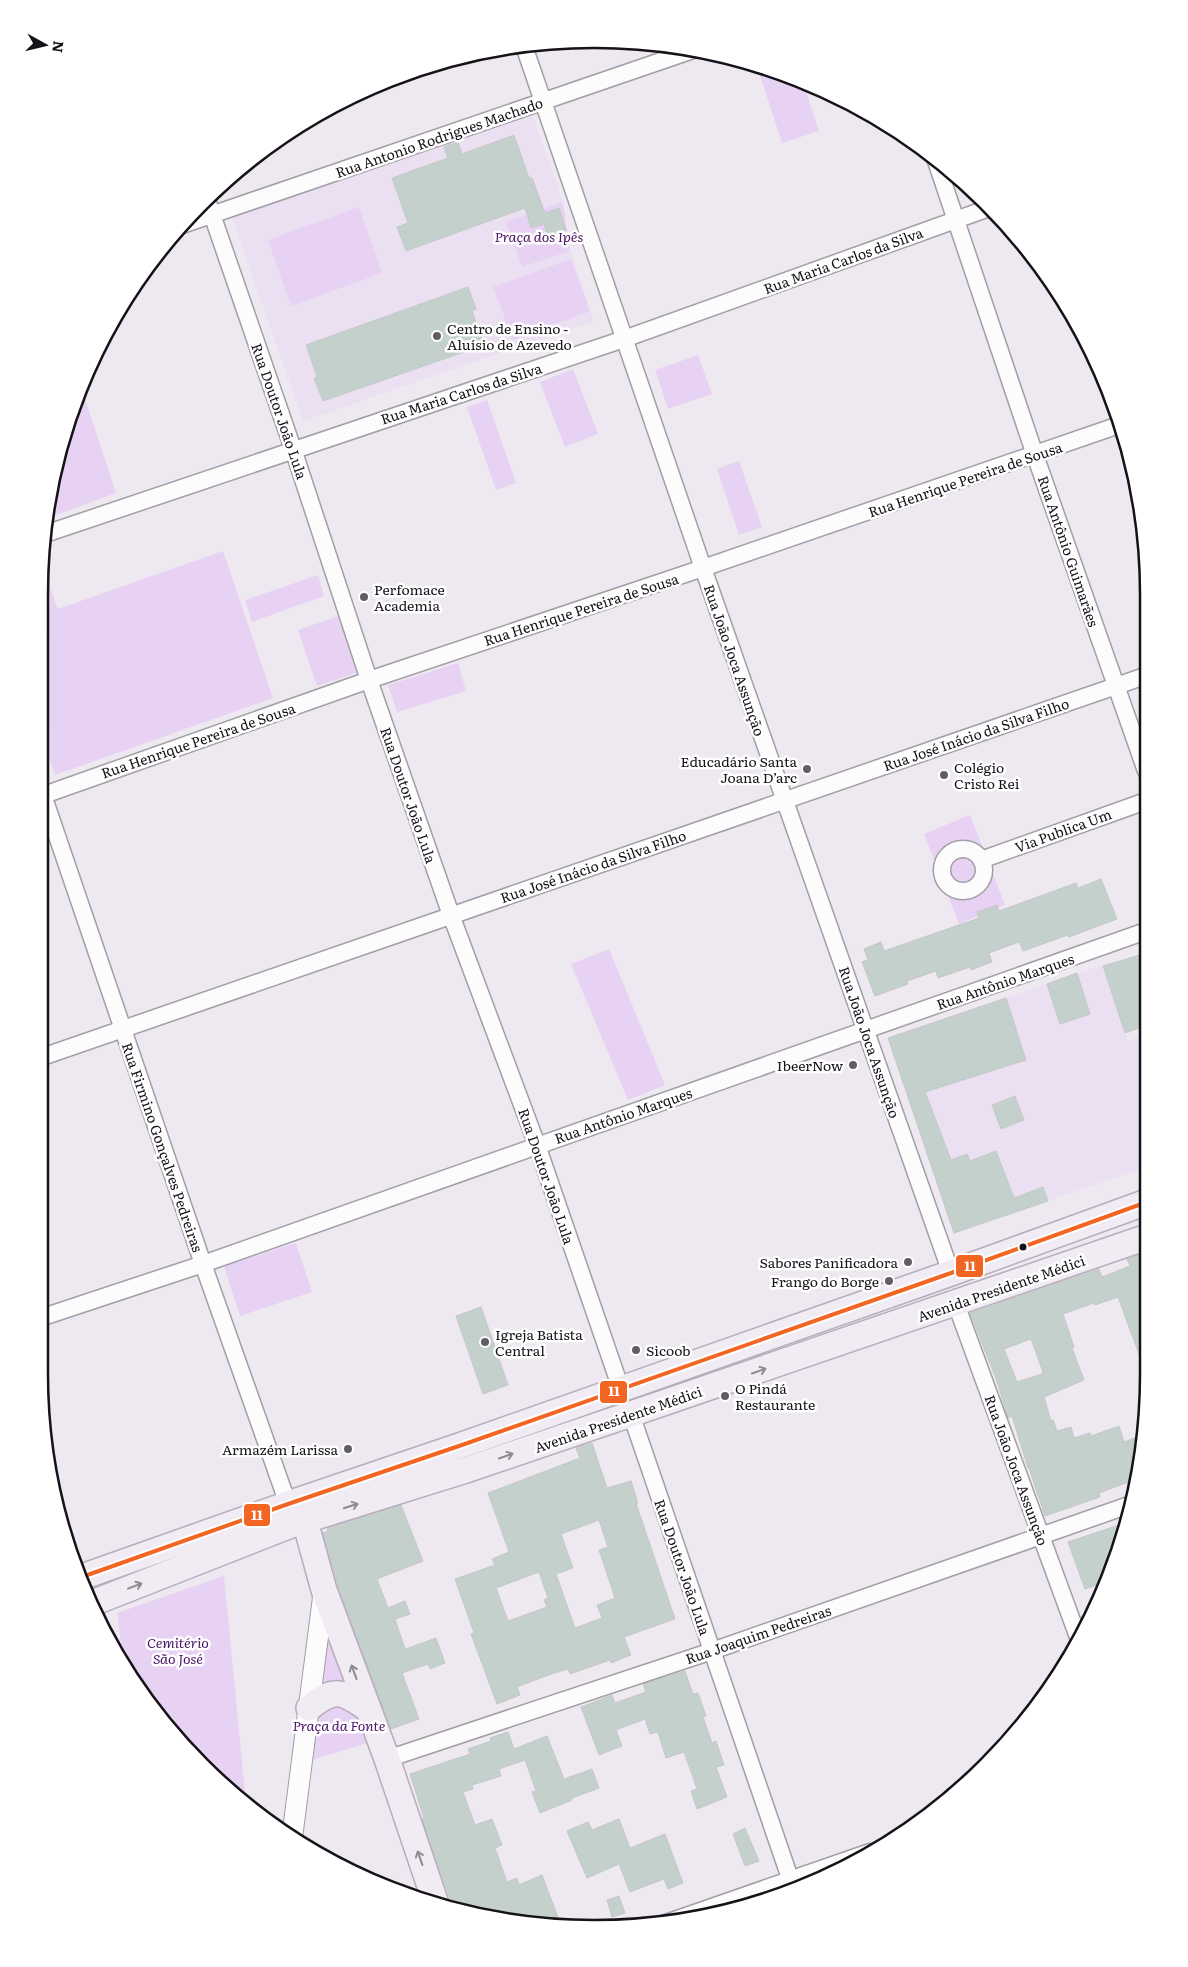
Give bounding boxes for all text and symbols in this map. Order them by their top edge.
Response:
north arrow [20,20,70,70]
text: N [48,40,70,54]
street label: Rua Antonio Rodrigues Machado [333,92,545,182]
street label: Rua Maria Carlos da Silva [760,222,926,298]
park label: Praça dos Ipês [495,226,583,246]
place label: Centro de Ensino - Aluísio de Azevedo [447,318,572,354]
marker: Centro de Ensino - Aluísio de Azevedo [431,330,443,342]
street label: Rua Doutor João Lula [247,340,313,482]
street label: Rua Maria Carlos da Silva [378,357,545,429]
street label: Rua Henrique Pereira de Sousa [865,436,1065,522]
street label: Rua Antônio Guimarães [1034,473,1104,629]
street label: Rua Henrique Pereira de Sousa [481,568,681,650]
place label: Perfomace Academia [374,579,445,615]
street label: Rua João Joca Assunção [700,582,770,738]
marker: Perfomace Academia [358,591,370,603]
street label: Rua José Inácio da Silva Filho [880,693,1072,775]
street label: Rua Henrique Pereira de Sousa [98,697,298,783]
street label: Rua Doutor João Lula [376,724,442,866]
place label: Educadário Santa Joana D’arc [681,751,797,787]
place label: Colégio Cristo Rei [954,757,1020,793]
marker: Educadário Santa Joana D’arc [801,763,813,775]
marker: Colégio Cristo Rei [938,769,950,781]
street label: Via Publica Um [1012,803,1115,857]
street label: Rua José Inácio da Silva Filho [497,825,689,907]
street label: Rua Antônio Marques [933,948,1077,1014]
street label: Rua João Joca Assunção [835,964,905,1120]
street label: Rua Firmino Gonçalves Pedreiras [118,1039,208,1255]
place label: IbeerNow [777,1055,843,1075]
marker: IbeerNow [847,1059,859,1071]
street label: Rua Antônio Marques [551,1082,695,1148]
street label: Rua Doutor João Lula [514,1105,580,1247]
unlabelled marker [1018,1242,1028,1252]
street label: Avenida Presidente Médici [915,1250,1088,1326]
place label: Sabores Panificadora [760,1252,898,1272]
line badge: 11 [955,1254,984,1278]
text: 11 [964,1255,976,1275]
marker: Sabores Panificadora [902,1256,914,1268]
place label: Frango do Borge [771,1271,879,1291]
marker: Frango do Borge [883,1275,895,1287]
place label: Igreja Batista Central [495,1324,583,1360]
marker: Igreja Batista Central [479,1336,491,1348]
place label: Sicoob [646,1340,690,1360]
marker: Sicoob [630,1344,642,1356]
one-way arrow [751,1366,767,1375]
place label: O Pindá Restaurante [735,1378,815,1414]
line badge: 11 [599,1380,628,1404]
text: 11 [608,1380,620,1400]
street label: Avenida Presidente Médici [532,1381,705,1457]
marker: O Pindá Restaurante [719,1390,731,1402]
street label: Rua João Joca Assunção [980,1392,1054,1548]
place label: Armazém Larissa [222,1439,338,1459]
marker: Armazém Larissa [342,1443,354,1455]
one-way arrow [498,1451,514,1461]
street label: Rua Doutor João Lula [650,1496,716,1638]
one-way arrow [343,1501,359,1511]
line badge: 11 [243,1503,271,1527]
text: 11 [251,1504,263,1524]
one-way arrow [127,1581,143,1590]
street label: Rua Joaquim Pedreiras [683,1600,833,1668]
park label: Cemitério São José [147,1632,209,1668]
one-way arrow [349,1665,358,1680]
park label: Praça da Fonte [293,1715,386,1735]
one-way arrow [415,1851,424,1866]

